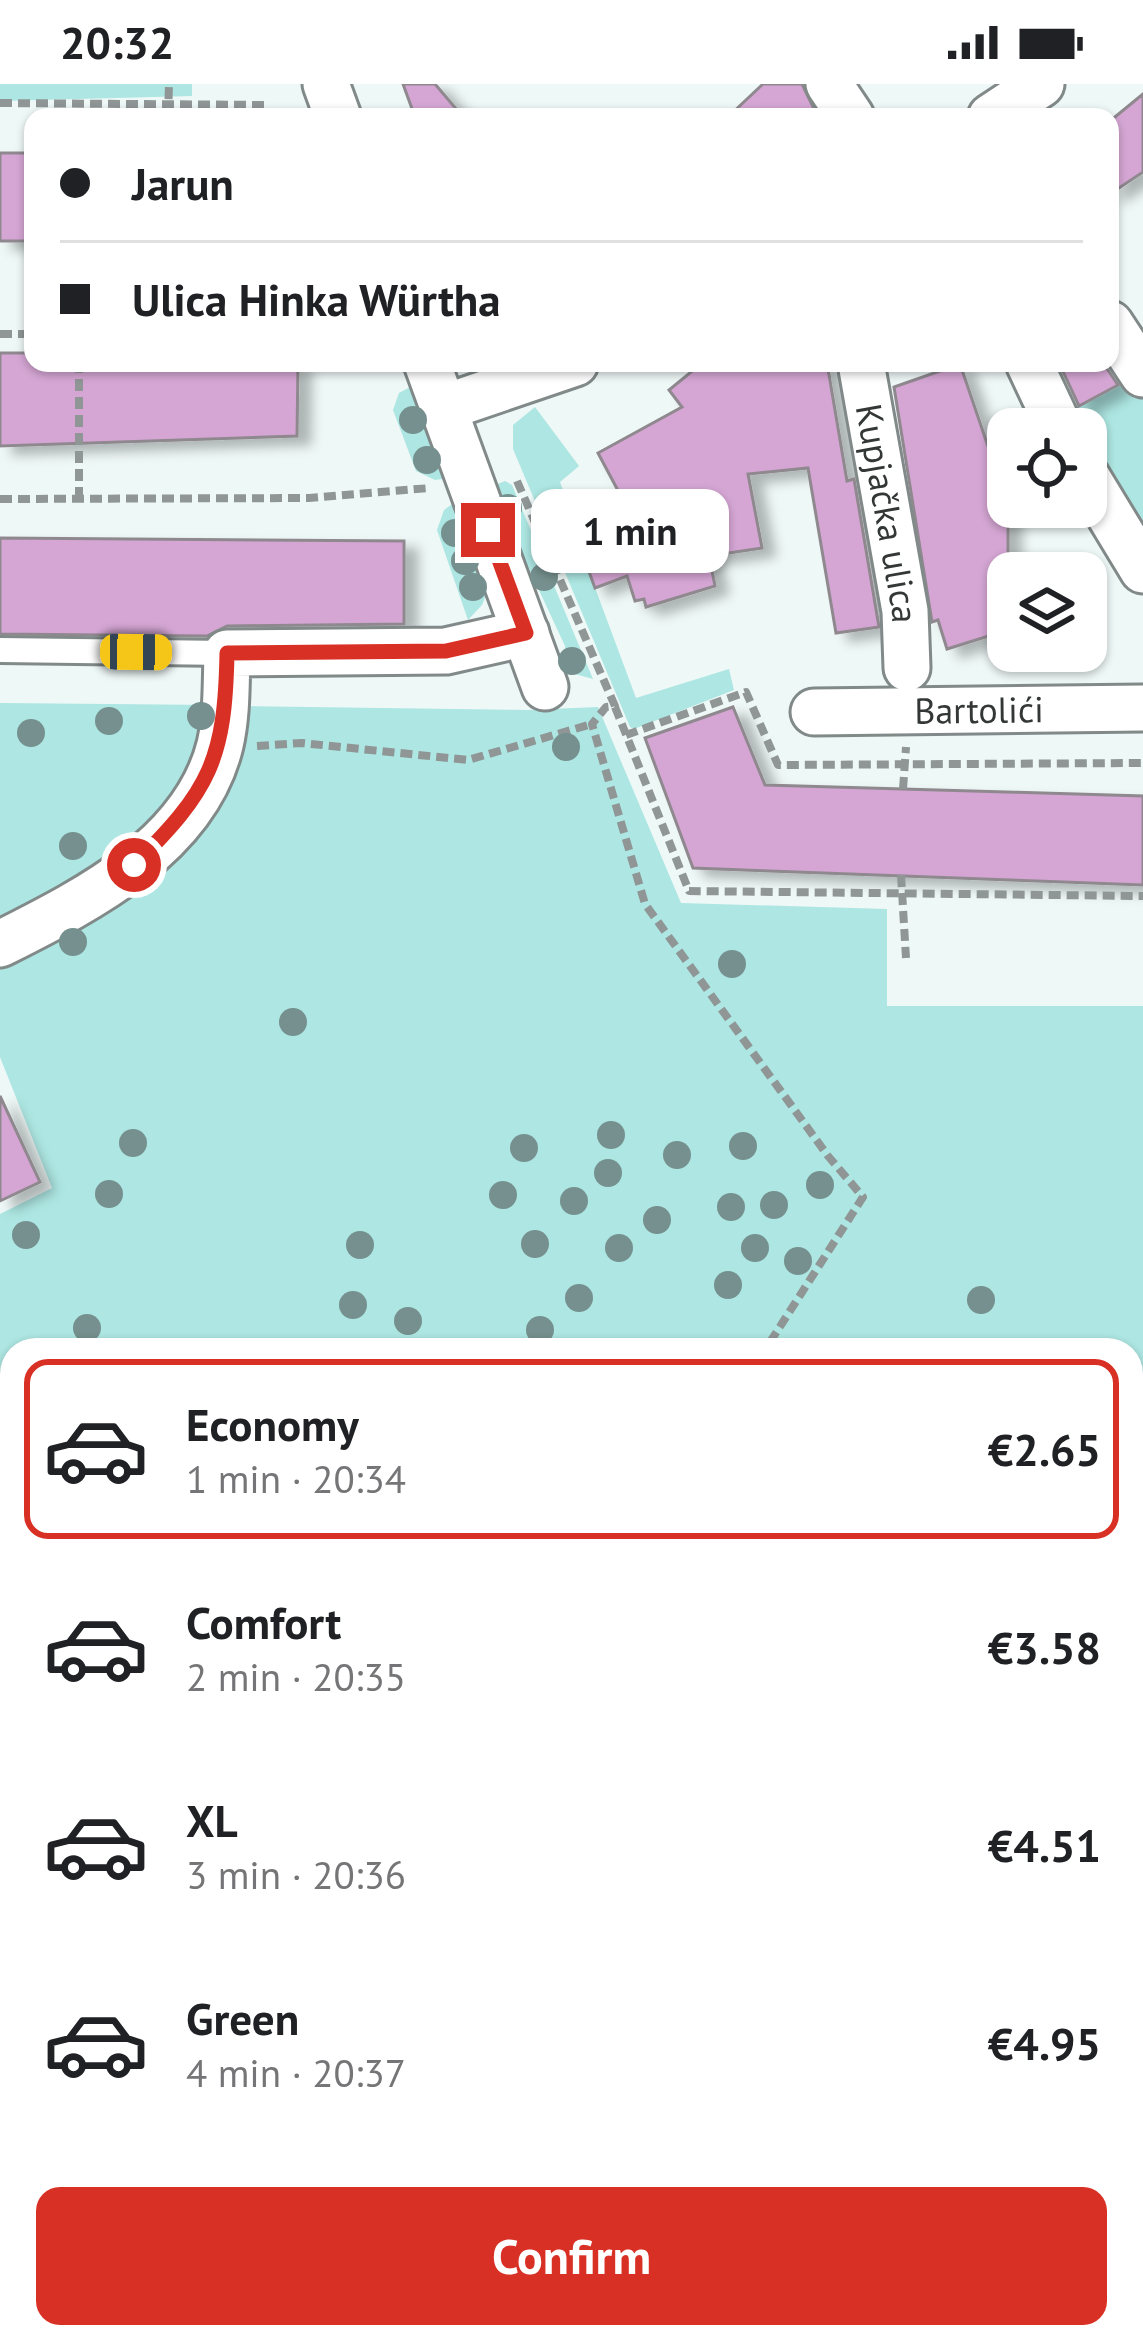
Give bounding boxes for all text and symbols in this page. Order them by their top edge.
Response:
text: 20:32 [60,13,174,71]
text: Jarun [132,154,234,212]
text: Ulica Hinka Würtha [132,270,501,328]
street label: Kupjačka ulica [846,400,929,624]
map controls [987,408,1107,672]
button: locate [987,408,1107,528]
callout: 1 min [530,488,728,572]
route end [461,503,515,557]
text: 1 min [582,505,678,556]
button: layers [987,552,1107,672]
car [100,633,172,671]
street label: Bartolići [914,685,1044,734]
route start [107,838,161,892]
icon: car [42,1395,150,1503]
text: Economy [186,1395,359,1453]
text: €2.65 [988,1420,1101,1478]
text: 1 min · 20:34 [186,1453,406,1504]
icon: car [42,1593,150,1701]
text: Comfort [186,1593,341,1651]
text: €3.58 [988,1618,1101,1676]
text: 2 min · 20:35 [186,1651,406,1702]
icon: car [42,1791,150,1899]
text: XL [186,1791,238,1849]
text: €4.51 [988,1816,1101,1874]
text: 3 min · 20:36 [186,1849,406,1900]
icon: car [42,1989,150,2097]
text: Green [186,1989,299,2047]
text: €4.95 [988,2014,1101,2072]
text: 4 min · 20:37 [186,2047,406,2098]
button: Confirm [36,2187,1107,2325]

